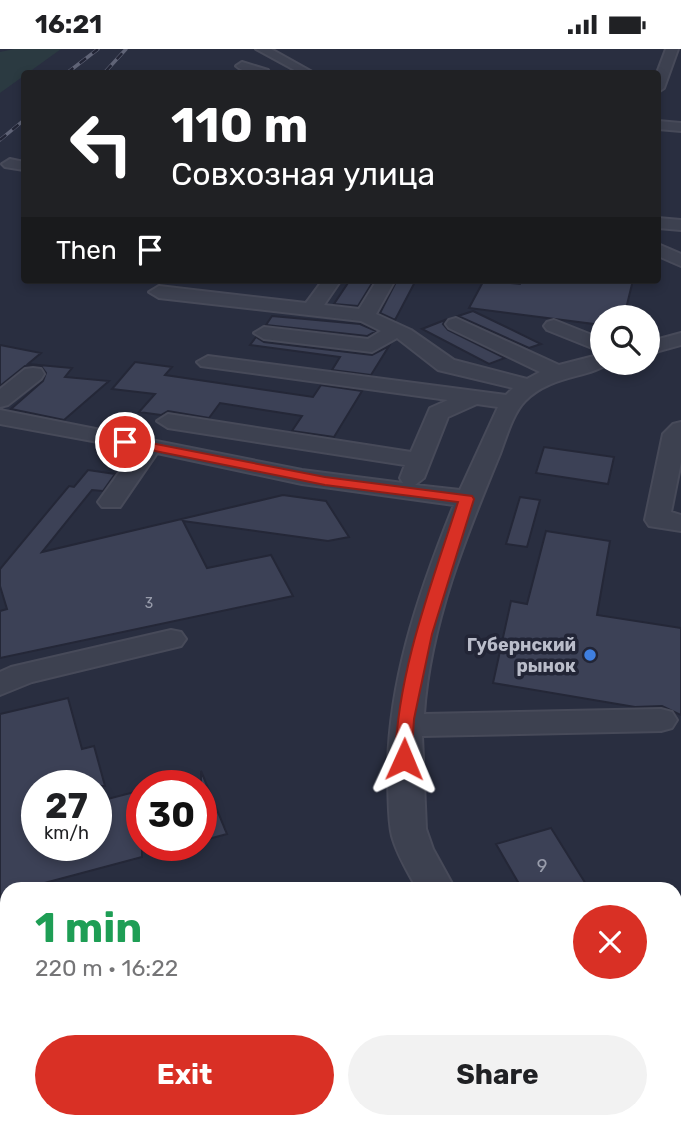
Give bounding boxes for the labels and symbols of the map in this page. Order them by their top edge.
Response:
pin [95,412,155,472]
house number: 3 [145,595,153,612]
place label: Губернский рынок [467,634,576,677]
marker: Губернский рынок [582,647,598,663]
position arrow [367,722,441,796]
speed limit sign: 30 [126,770,217,861]
house number: 9 [537,855,547,877]

